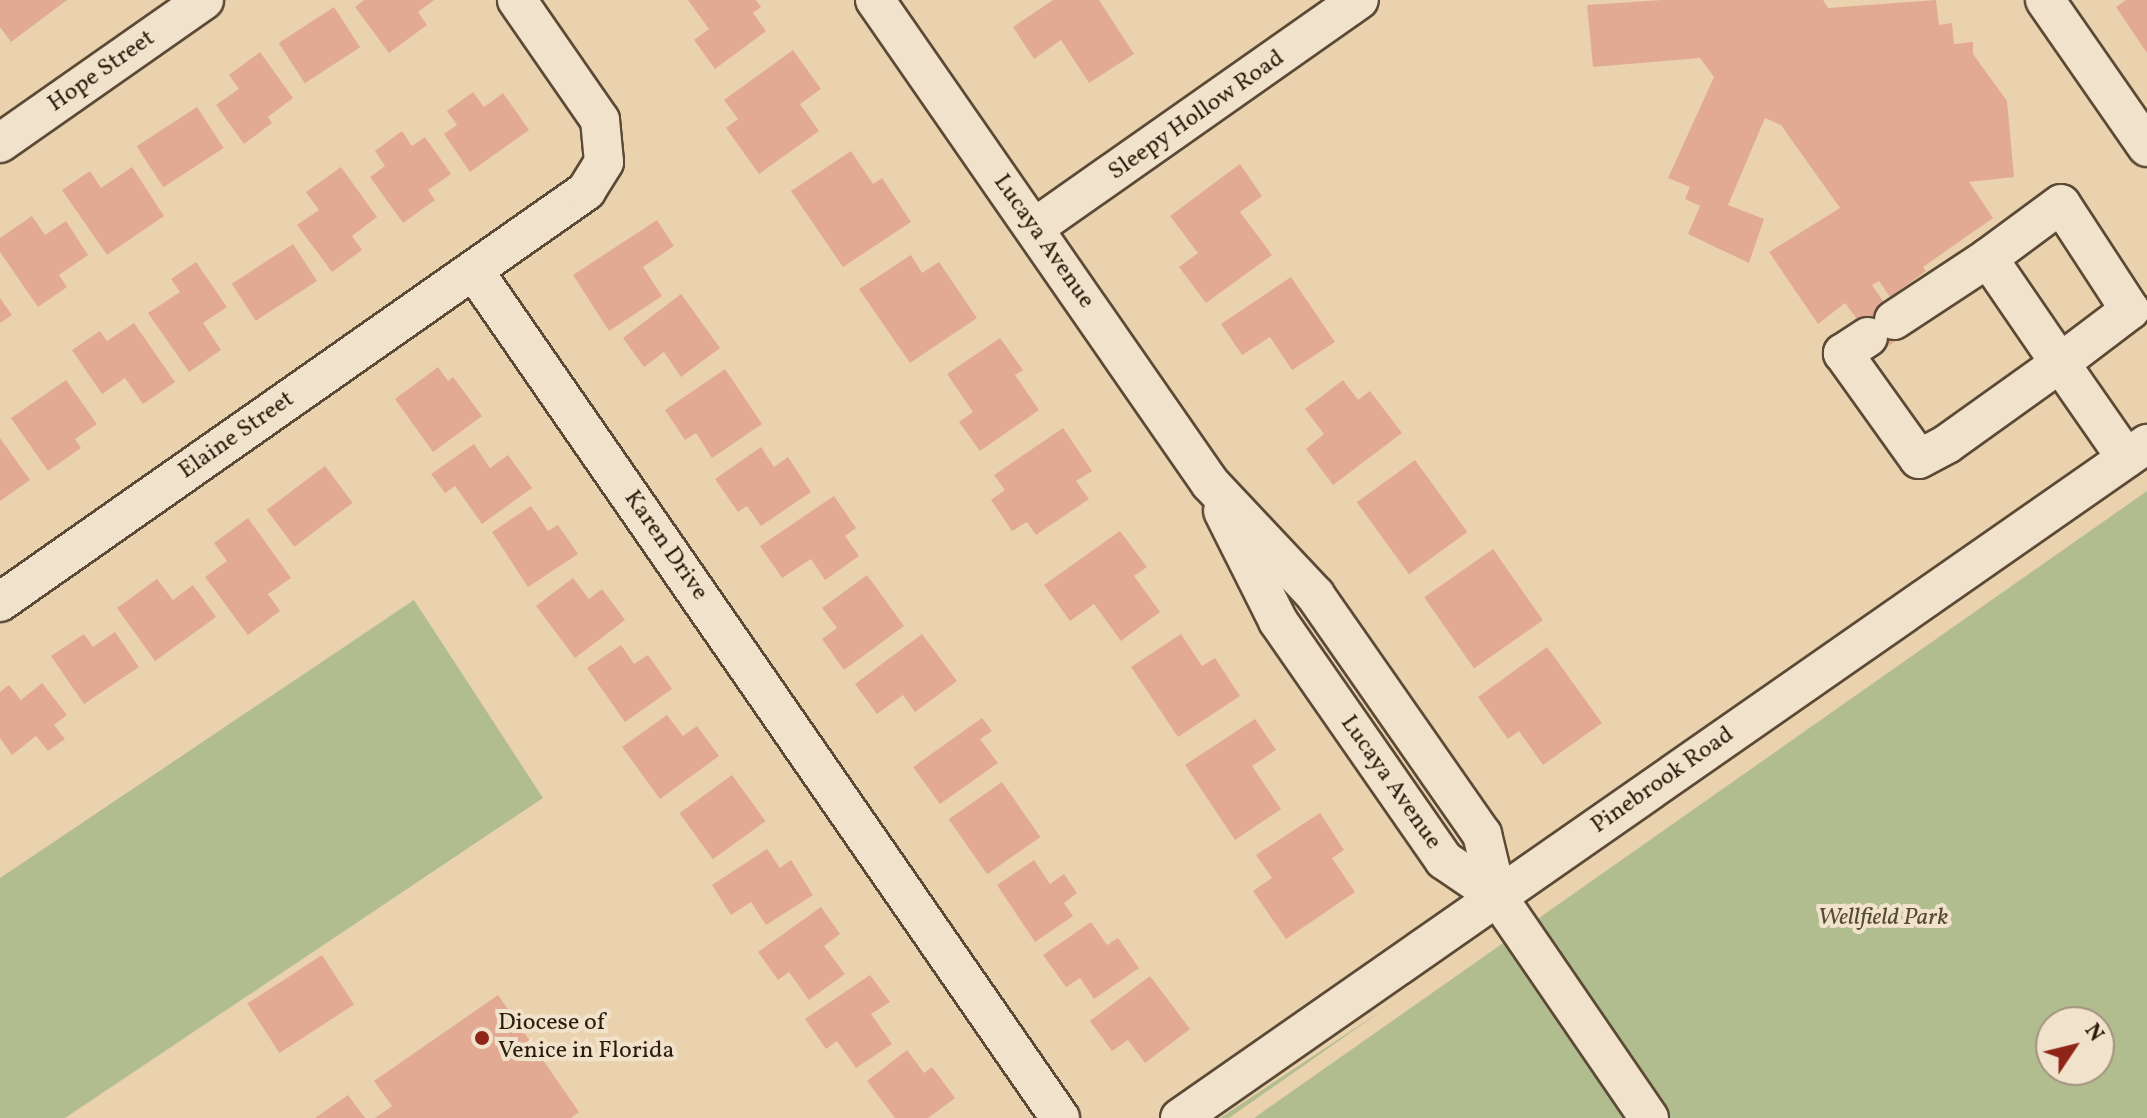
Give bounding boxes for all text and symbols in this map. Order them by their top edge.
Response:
street label: Hope Street [43,25,161,119]
street label: Sleepy Hollow Road [1103,44,1291,188]
street label: Lucaya Avenue [986,169,1100,315]
street label: Elaine Street [174,386,300,486]
street label: Karen Drive [617,486,713,606]
street label: Lucaya Avenue [1333,710,1447,856]
street label: Pinebrook Road [1586,721,1740,841]
park label: Wellfield Park [1818,905,1948,933]
north arrow [2035,1006,2115,1086]
place label: Diocese of Venice in Florida [498,1010,675,1066]
text: N [2076,1018,2111,1049]
marker: Diocese of Venice in Florida [473,1029,491,1047]

